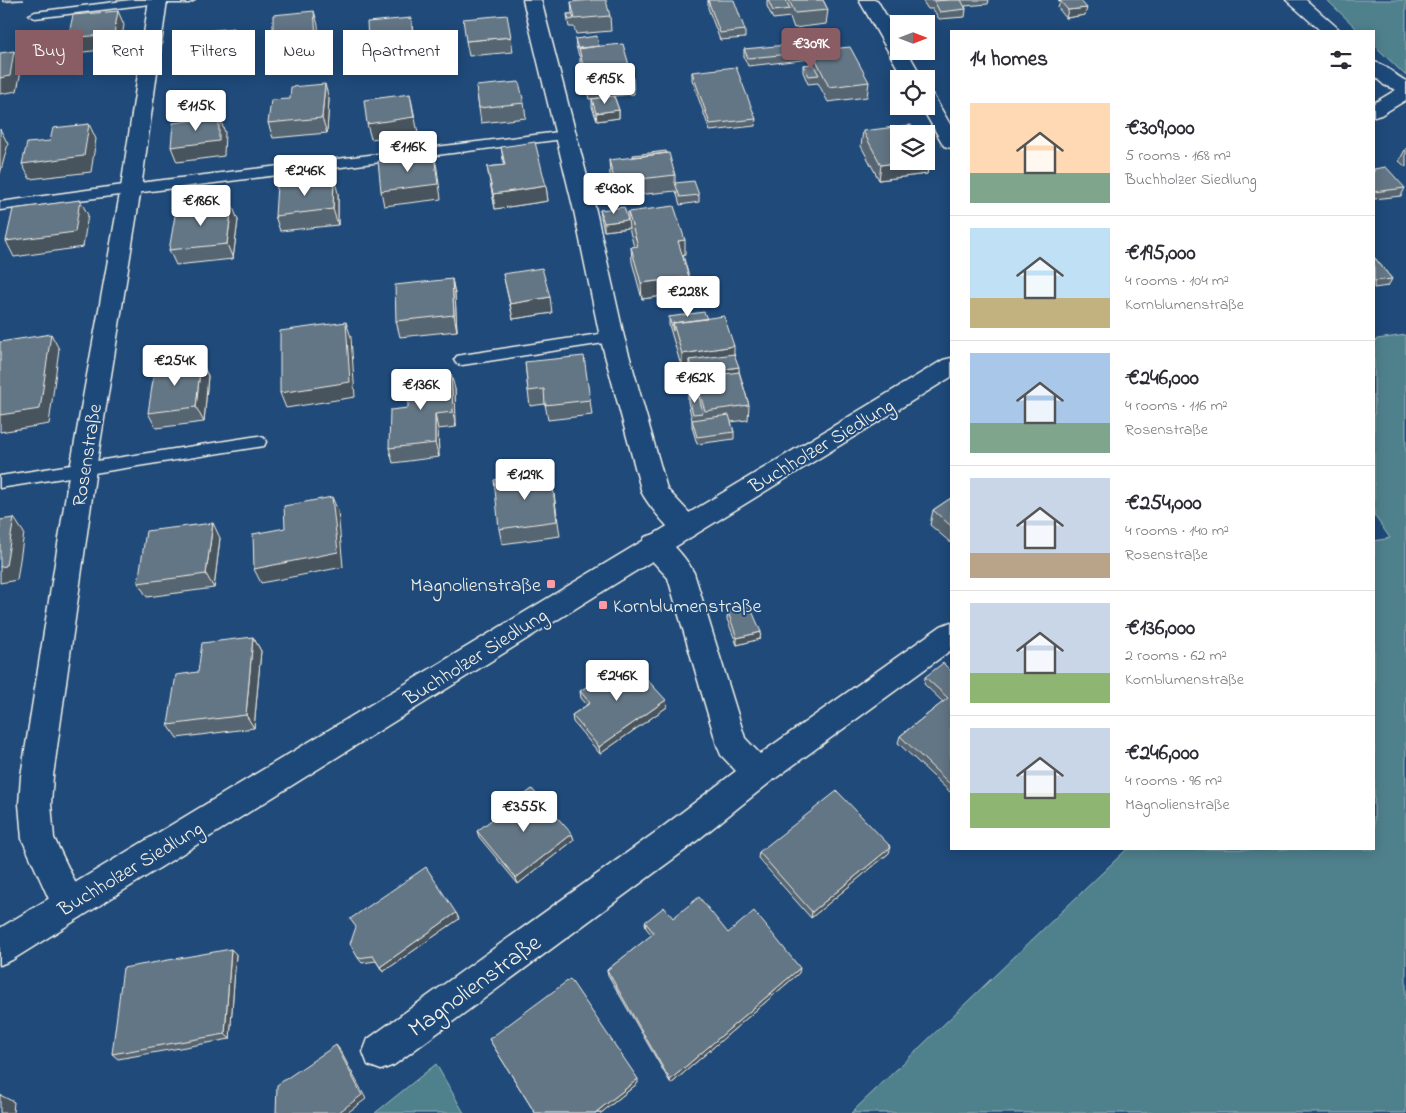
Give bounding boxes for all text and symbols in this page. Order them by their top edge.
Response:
north arrow [890,15,935,60]
map controls [890,15,935,170]
pin: €309K [776,28,846,70]
chip: Buy [15,30,83,75]
chip: Rent [93,30,162,75]
chip: Filters [172,30,255,75]
chip: New [265,30,333,75]
chip: Apartment [343,30,458,75]
text: €309K [792,32,830,56]
text: 14 homes [970,45,1048,75]
icon: filters [1327,46,1355,74]
pin: €195K [570,62,640,105]
text: €195K [586,67,624,91]
button: locate [890,70,935,115]
pin: €115K [161,90,231,132]
text: €115K [177,94,215,118]
text: €309,000 [1125,114,1195,144]
icon: home [1010,123,1070,183]
button: layers [890,125,935,170]
pin: €116K [373,130,443,173]
text: €116K [390,135,426,159]
text: 5 rooms · 168 m² [1125,144,1231,168]
pin: €246K [270,154,340,197]
text: €246K [285,159,325,183]
text: Buchholzer Siedlung [1125,168,1257,192]
pin: €430K [579,172,649,215]
text: €430K [594,177,634,201]
pin: €186K [166,184,236,227]
text: €186K [182,189,220,213]
text: €195,000 [1125,239,1195,269]
icon: home [1010,248,1070,308]
text: 4 rooms · 104 m² [1125,269,1229,293]
pin: €228K [653,276,723,318]
text: €228K [668,280,708,304]
text: Kornblumenstraße [1125,293,1244,317]
pin: €254K [140,344,210,387]
text: €254K [154,349,196,373]
pin: €162K [660,362,730,404]
text: €246,000 [1125,364,1199,394]
text: €162K [676,366,715,390]
pin: €136K [386,368,456,411]
text: €136K [402,373,440,397]
icon: home [1010,373,1070,433]
street label: Buchholzer Siedlung [743,392,901,503]
text: 4 rooms · 116 m² [1125,394,1228,418]
street label: Rosenstraße [66,402,111,509]
text: Rosenstraße [1125,418,1208,442]
pin: €129K [490,458,560,501]
text: €129K [507,463,543,487]
text: €254,000 [1125,489,1202,519]
icon: home [1010,498,1070,558]
text: 4 rooms · 140 m² [1125,519,1229,543]
text: Rosenstraße [1125,543,1208,567]
place label: Magnolienstraße [410,572,541,602]
marker: Magnolienstraße [545,578,557,590]
place label: Kornblumenstraße [613,593,762,622]
marker: Kornblumenstraße [597,599,609,611]
street label: Buchholzer Siedlung [398,602,554,715]
text: €136,000 [1125,614,1195,644]
icon: home [1010,623,1070,683]
text: 2 rooms · 62 m² [1125,644,1227,668]
pin: €246K [582,660,652,702]
text: €246K [597,664,637,688]
text: Kornblumenstraße [1125,668,1244,692]
text: €246,000 [1125,739,1199,769]
icon: home [1010,748,1070,808]
text: 4 rooms · 96 m² [1125,769,1222,793]
pin: €355K [489,790,559,833]
text: Magnolienstraße [1125,793,1230,817]
text: €355K [502,795,546,819]
street label: Buchholzer Siedlung [52,815,210,926]
street label: Magnolienstraße [402,927,549,1047]

